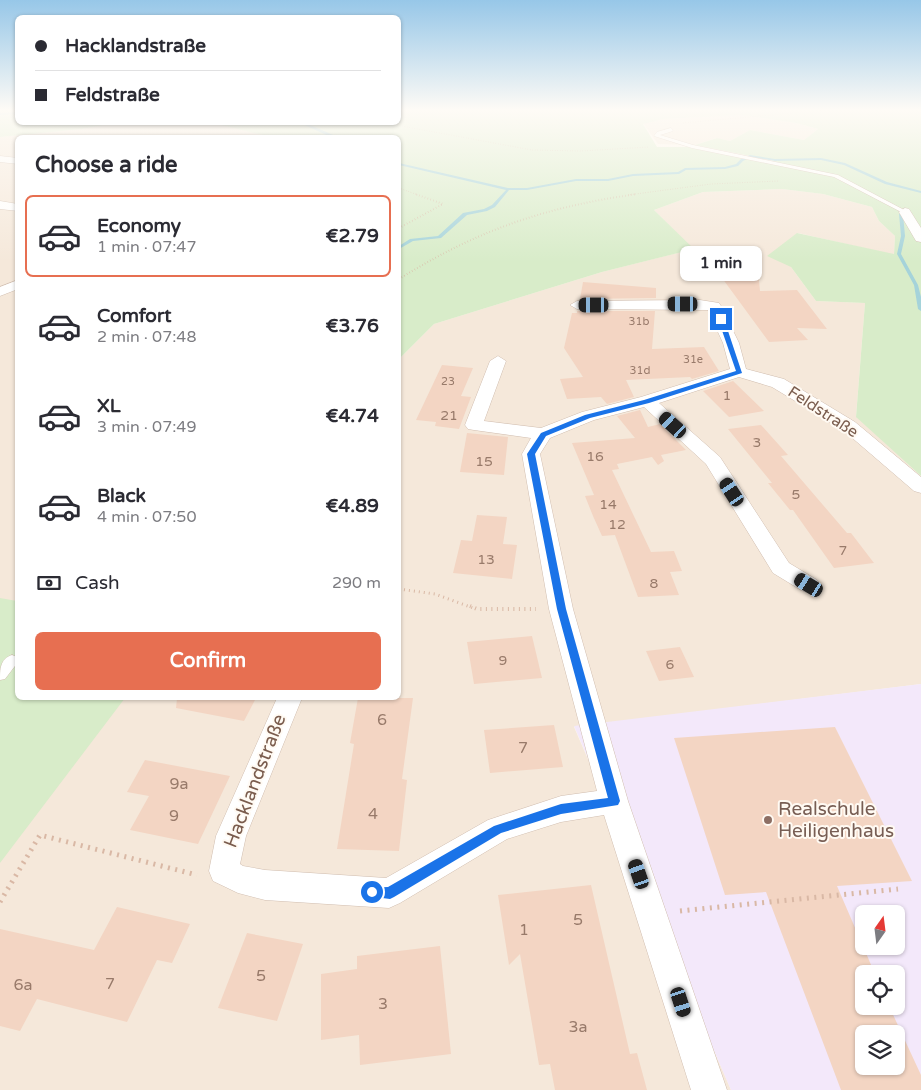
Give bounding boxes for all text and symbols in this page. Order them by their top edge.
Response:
text: Hacklandstraße [65,35,206,57]
text: Feldstraße [65,84,160,106]
text: Choose a ride [35,152,178,178]
icon: car [37,214,82,259]
text: Economy [97,215,181,237]
text: €2.79 [325,225,379,247]
text: 1 min · 07:47 [97,237,196,257]
callout: 1 min [680,246,762,282]
text: 1 min [700,253,742,273]
car [668,297,698,312]
car [579,298,609,313]
icon: car [37,304,82,349]
text: Comfort [97,305,171,327]
route end [710,308,732,330]
text: €3.76 [325,315,379,337]
house number: 31b [629,315,649,328]
text: 2 min · 07:48 [97,327,196,347]
house number: 31e [683,353,703,366]
house number: 31d [630,364,650,377]
house number: 23 [441,375,455,388]
street label: Feldstraße [784,382,862,442]
house number: 1 [723,387,731,404]
icon: car [37,394,82,439]
text: XL [97,395,121,417]
text: €4.74 [325,405,379,427]
house number: 21 [440,407,458,424]
car [656,409,689,441]
text: 3 min · 07:49 [97,417,196,437]
house number: 3 [753,434,761,451]
house number: 16 [586,448,604,465]
house number: 15 [475,453,493,470]
car [717,475,746,509]
icon: car [37,484,82,529]
text: Black [97,485,146,507]
house number: 5 [792,486,800,503]
text: €4.89 [325,495,379,517]
house number: 14 [599,496,617,513]
text: 4 min · 07:50 [97,507,196,527]
house number: 12 [608,516,626,533]
house number: 7 [839,542,847,559]
house number: 13 [477,551,495,568]
icon: cash [35,569,63,597]
car [792,571,825,599]
text: Cash [75,572,120,594]
text: 290 m [332,573,381,593]
house number: 8 [650,575,659,592]
button: Confirm [35,632,381,690]
house number: 9 [499,652,507,669]
house number: 6 [666,656,675,673]
house number: 6 [377,710,387,730]
street label: Hacklandstraße [219,711,291,851]
house number: 7 [518,738,528,758]
house number: 9a [169,774,189,794]
place label: Realschule Heiligenhaus [778,798,894,842]
house number: 4 [368,804,378,824]
house number: 9 [169,806,179,826]
marker: Realschule Heiligenhaus [762,814,774,826]
car [627,857,650,891]
route start [361,881,383,903]
north arrow [855,905,905,955]
map controls [855,905,905,1075]
house number: 5 [573,910,583,930]
house number: 1 [519,920,529,940]
button: locate [855,965,905,1015]
house number: 5 [256,966,266,986]
house number: 7 [105,974,115,994]
house number: 6a [13,975,33,995]
car [669,985,692,1019]
house number: 3 [378,994,388,1014]
house number: 3a [568,1017,588,1037]
button: layers [855,1025,905,1075]

